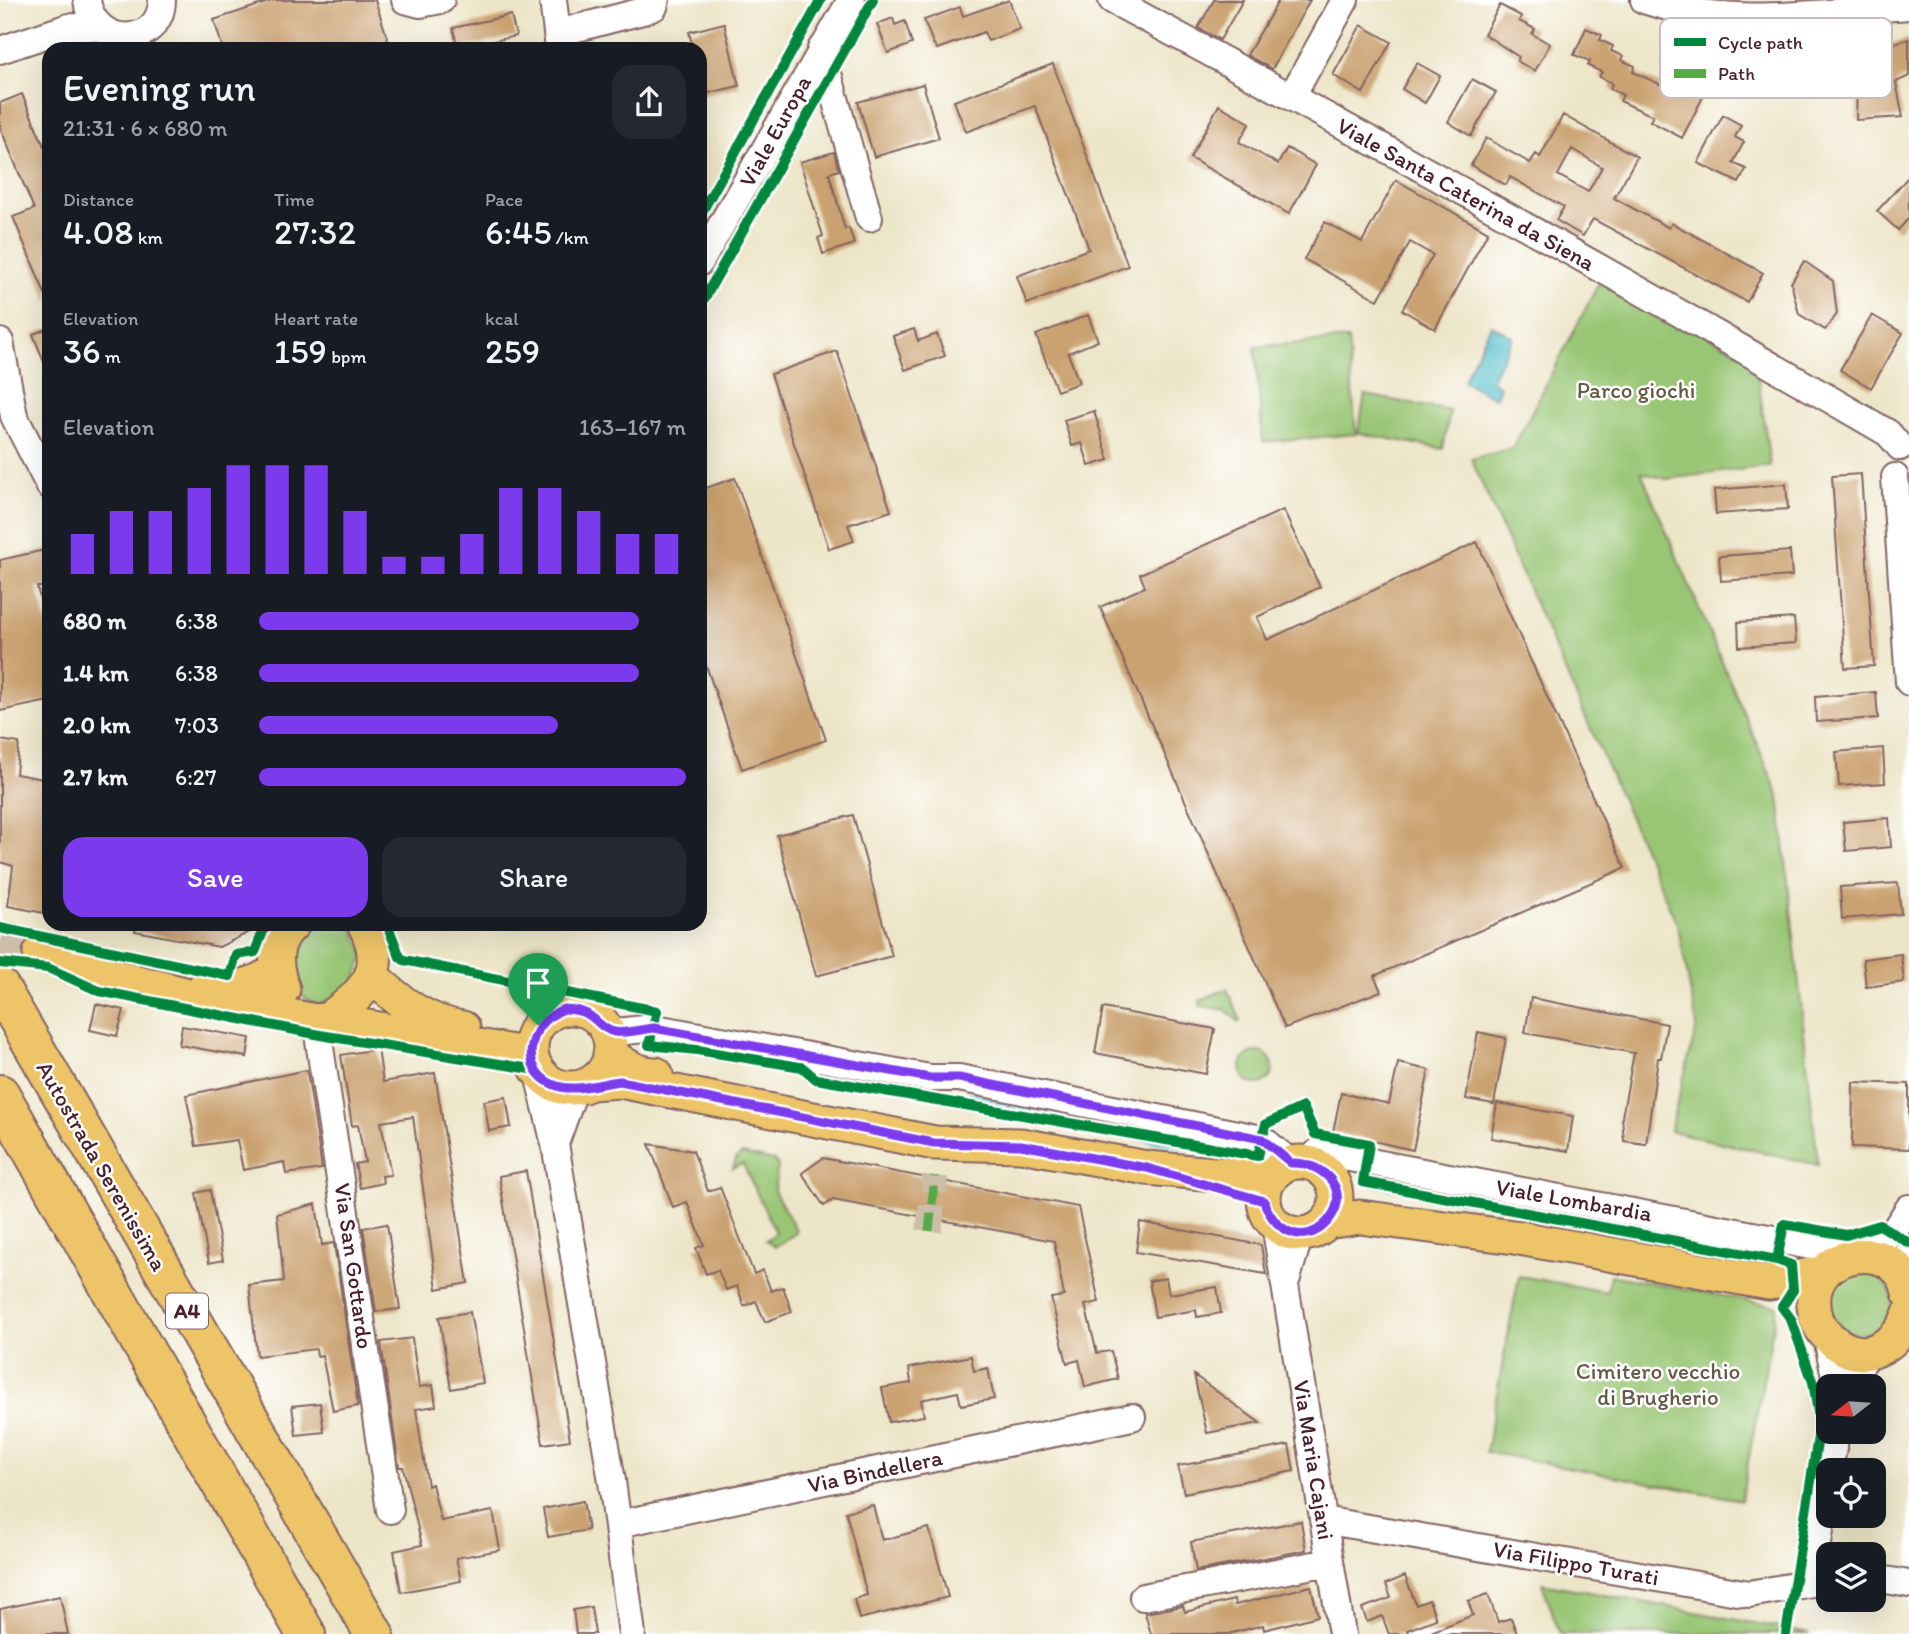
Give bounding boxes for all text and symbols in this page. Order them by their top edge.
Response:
legend [1660,18,1892,98]
text: Cycle path [1718,31,1803,54]
text: Path [1718,62,1755,85]
text: Evening run [63,65,256,111]
button: share [612,65,686,139]
street label: Viale Europa [733,70,817,192]
street label: Viale Santa Caterina da Siena [1332,111,1600,277]
text: 21:31 · 6 × 680 m [63,114,228,142]
text: Distance [63,188,134,211]
text: Time [274,188,315,211]
text: Pace [485,188,523,211]
text: 4.08 [63,211,133,253]
text: 27:32 [274,211,356,253]
text: 6:45 [485,211,552,253]
text: km [133,226,163,249]
text: /km [552,226,589,249]
text: Elevation [63,307,139,330]
text: Heart rate [274,307,358,330]
text: kcal [485,307,519,330]
text: 36 [63,330,101,372]
text: 159 [274,330,327,372]
text: 259 [485,330,540,372]
text: m [101,345,121,368]
text: bpm [327,345,366,368]
park label: Parco giochi [1577,376,1695,404]
text: Elevation [63,413,154,441]
text: 163–167 m [579,413,686,441]
text: 680 m [63,607,126,635]
text: 6:38 [175,607,218,635]
text: 1.4 km [63,659,129,687]
text: 6:38 [175,659,218,687]
text: 2.0 km [63,711,131,739]
text: 7:03 [175,711,219,739]
text: 2.7 km [63,763,128,791]
text: 6:27 [175,763,216,791]
button: Save [63,837,368,917]
button: Share [382,837,686,917]
pin [508,953,568,1025]
icon: arrive [519,964,557,1002]
street label: Autostrada Serenissima [30,1056,174,1276]
street label: Viale Lombardia [1494,1172,1654,1228]
street label: Via San Gottardo [329,1181,379,1351]
road number: A4 [166,1294,208,1328]
park label: Cimitero vecchio di Brugherio [1576,1357,1740,1411]
north arrow [1816,1374,1886,1444]
map controls [1816,1374,1886,1612]
street label: Via Maria Cajani [1288,1378,1340,1542]
street label: Via Bindellera [805,1443,945,1499]
button: locate [1816,1458,1886,1528]
street label: Via Filippo Turati [1491,1535,1661,1591]
button: layers [1816,1542,1886,1612]

